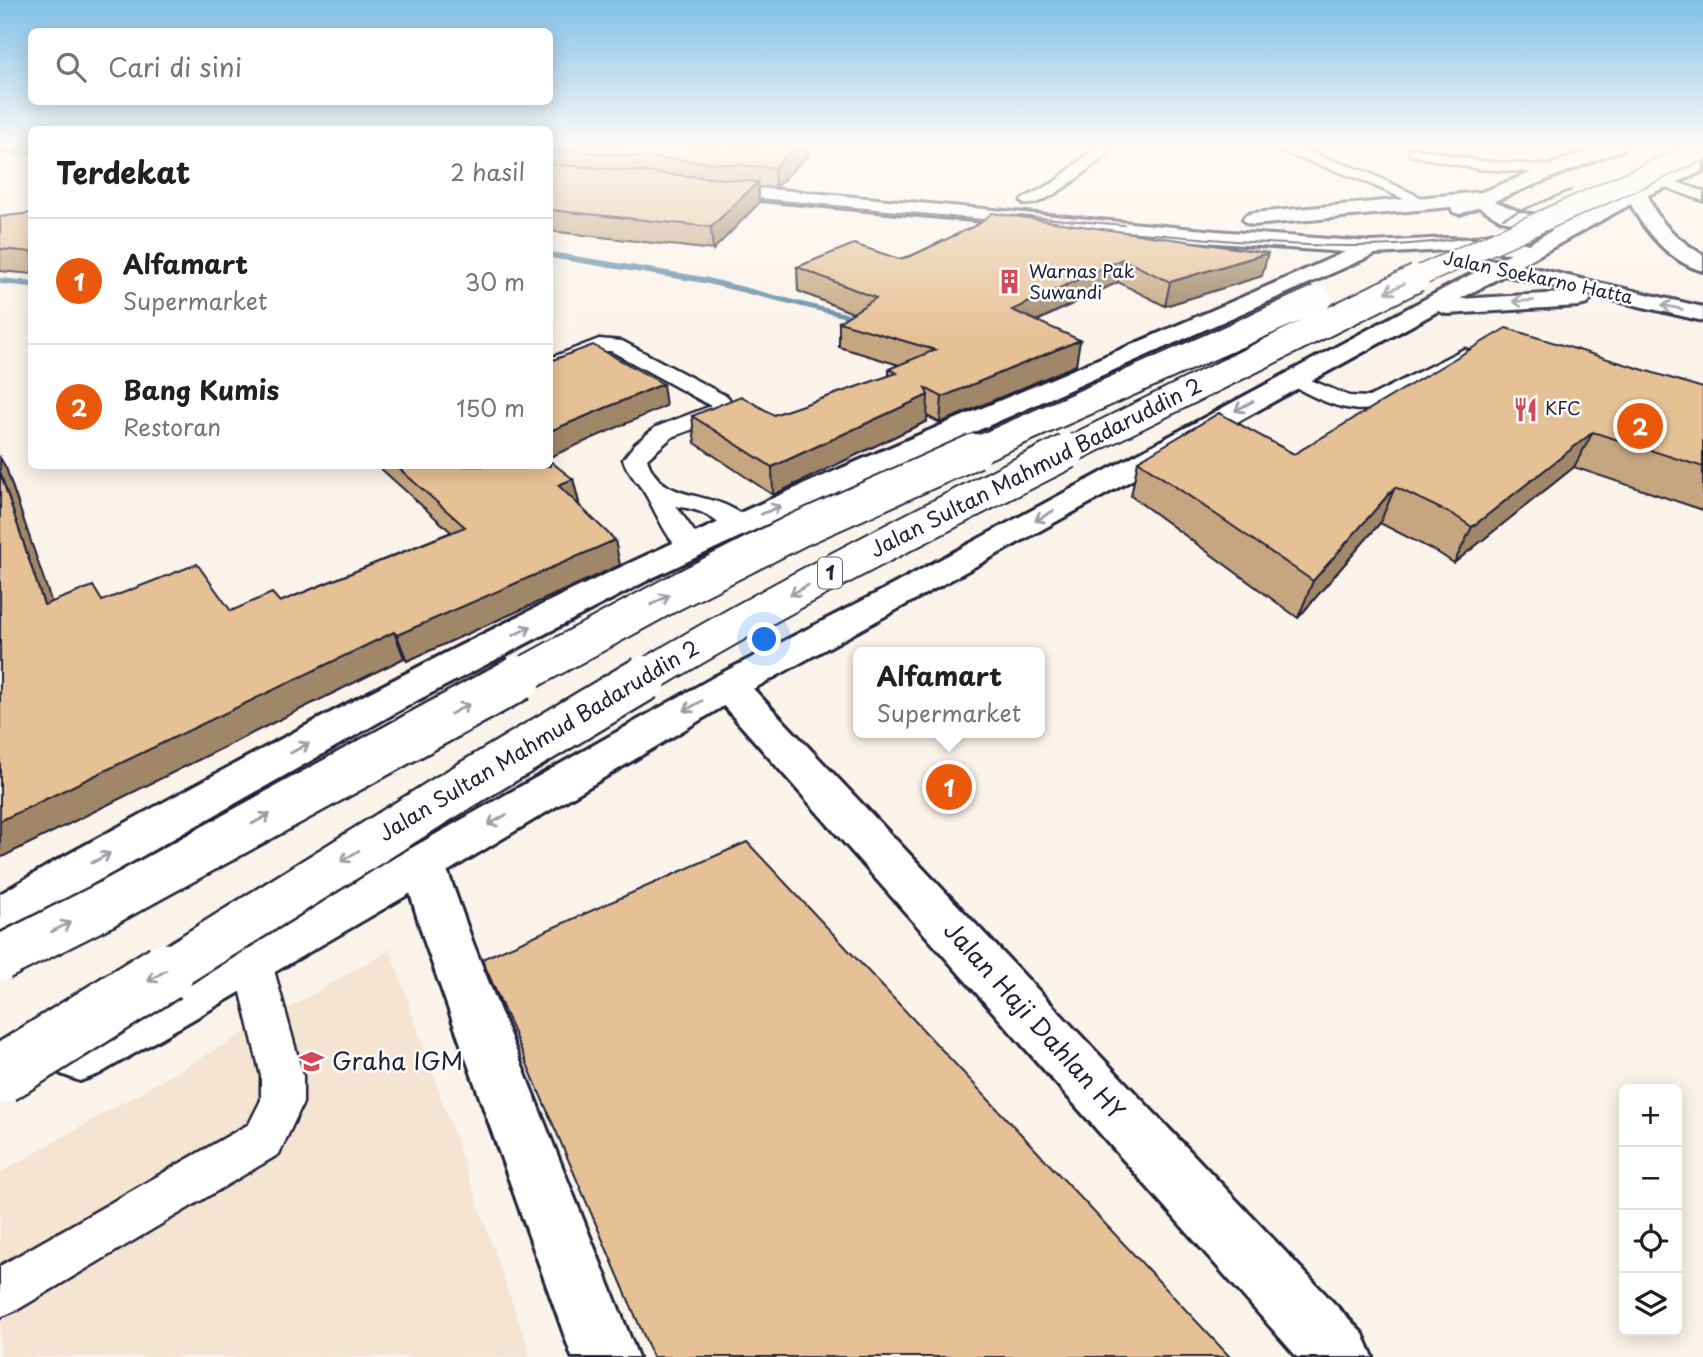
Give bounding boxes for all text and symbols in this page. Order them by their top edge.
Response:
search box [28,28,553,105]
text: Cari di sini [108,47,242,86]
icon: search [52,48,90,86]
text: Terdekat [56,149,191,194]
text: 2 hasil [450,154,525,189]
street label: Jalan Soekarno Hatta [1441,243,1636,310]
text: Alfamart [123,244,248,283]
place label: Warnas Pak Suwandi [1029,257,1135,305]
text: 1 [74,264,85,299]
text: 30 m [464,264,525,299]
building icon: Warnas Pak Suwandi [995,268,1023,296]
one-way arrow [1385,282,1406,295]
text: Supermarket [123,283,267,318]
one-way arrow [1512,294,1535,307]
one-way arrow [1661,300,1684,313]
street label: Jalan Sultan Mahmud Badaruddin 2 [864,368,1207,564]
text: Bang Kumis [123,370,279,409]
text: 2 [71,390,87,425]
text: 150 m [456,390,525,425]
place label: KFC [1545,394,1581,421]
restaurant icon: KFC [1511,395,1539,423]
one-way arrow [1234,399,1254,413]
pin: 2 [1617,400,1663,452]
text: Restoran [123,409,221,444]
one-way arrow [760,503,782,516]
one-way arrow [1034,510,1055,523]
road number: 1 [818,558,842,588]
one-way arrow [789,584,810,597]
one-way arrow [649,593,670,607]
your location [747,622,781,656]
one-way arrow [512,623,532,637]
street label: Jalan Sultan Mahmud Badaruddin 2 [372,631,704,848]
popup [853,647,1045,738]
text: Alfamart [877,656,1002,695]
text: Supermarket [877,695,1021,730]
one-way arrow [684,699,704,713]
one-way arrow [449,701,470,715]
one-way arrow [289,741,309,755]
pin: 1 [926,761,972,813]
one-way arrow [250,812,270,826]
one-way arrow [487,814,507,828]
one-way arrow [341,849,361,863]
one-way arrow [90,851,110,865]
street label: Jalan Haji Dahlan HY [936,912,1135,1127]
one-way arrow [50,920,71,934]
one-way arrow [148,970,168,984]
place label: Graha IGM [332,1042,463,1078]
school or university icon: Graha IGM [298,1048,326,1076]
map controls [1619,1084,1682,1336]
button: + [1619,1084,1682,1147]
button: − [1619,1147,1682,1210]
button: locate [1619,1210,1682,1273]
button: layers [1619,1273,1682,1336]

